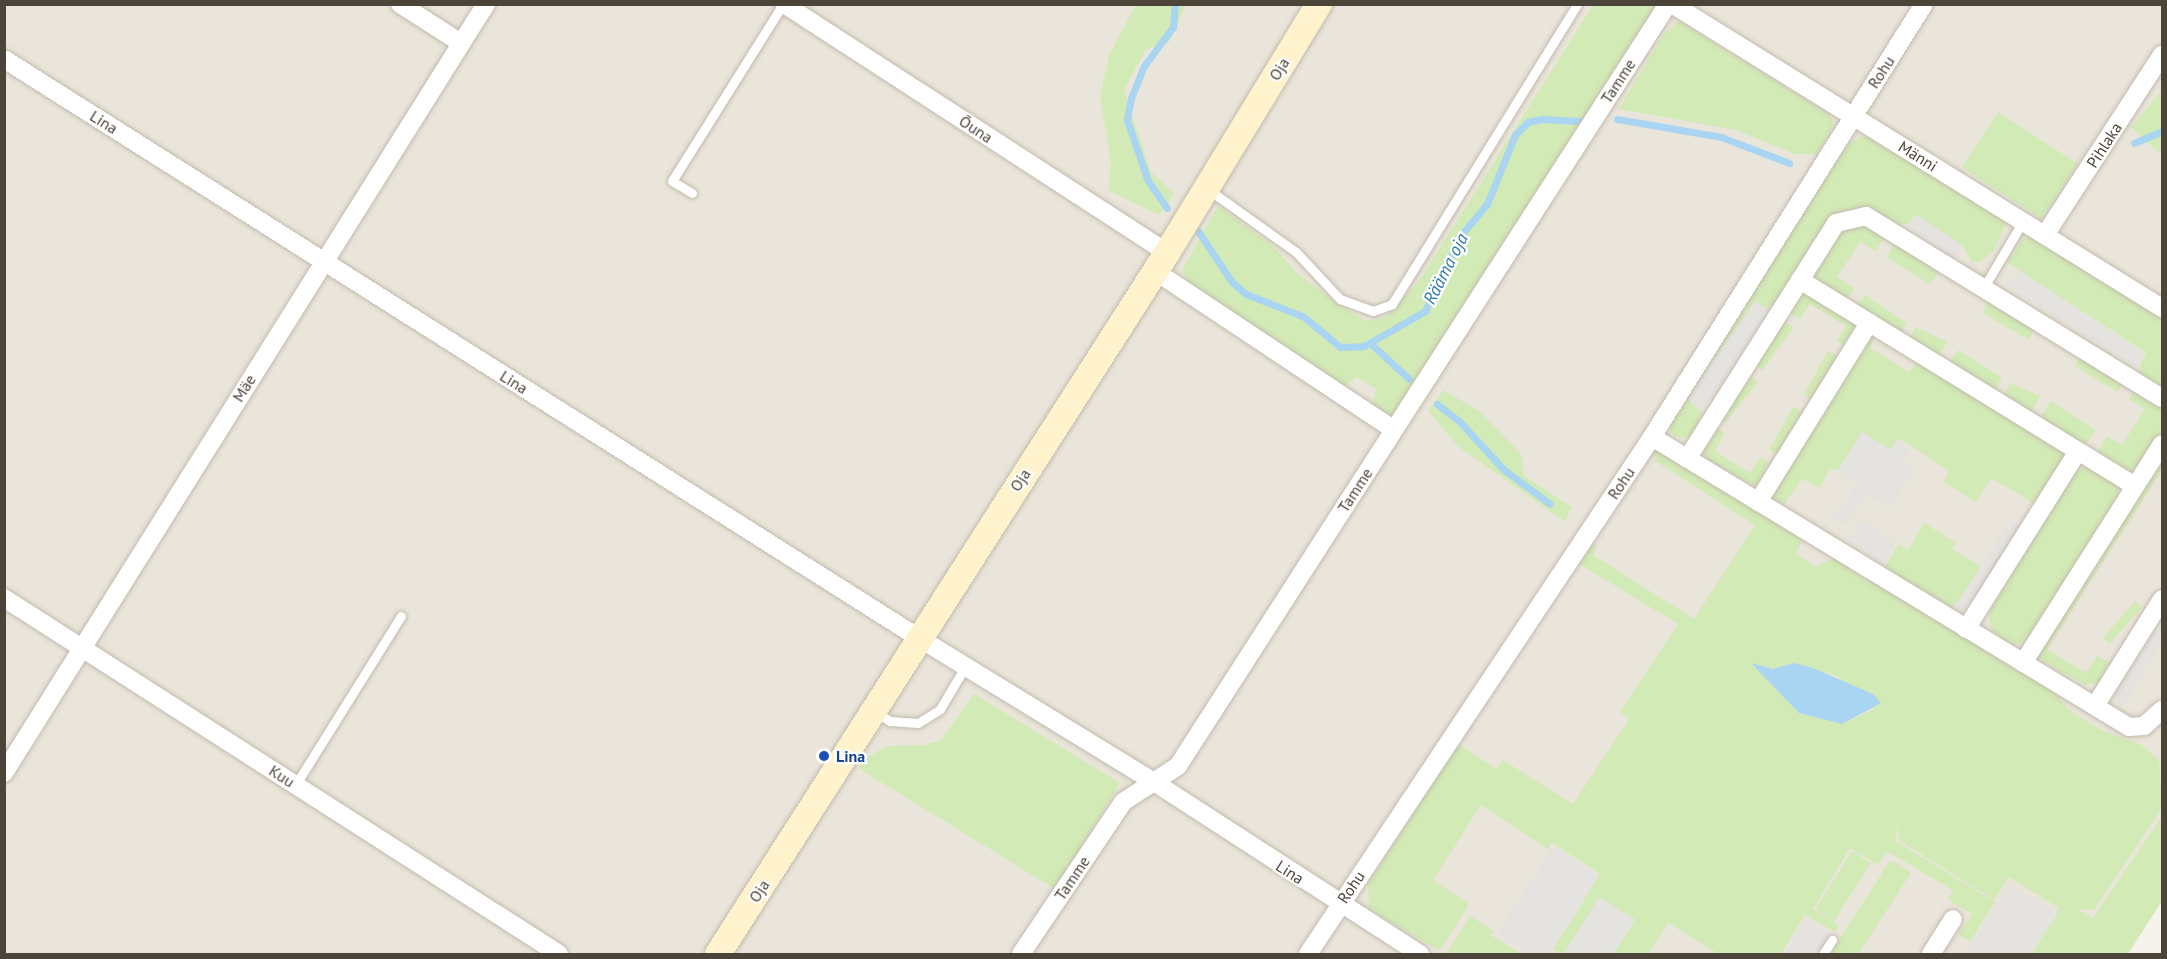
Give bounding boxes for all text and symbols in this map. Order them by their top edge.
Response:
street label: Rohu [1863,52,1899,92]
street label: Oja [1265,54,1293,84]
street label: Tamme [1597,55,1639,107]
street label: Lina [87,106,121,138]
street label: Õuna [956,111,996,147]
street label: Pihlaka [2082,119,2126,171]
street label: Männi [1895,137,1941,175]
water label: Rääma oja [1419,230,1473,308]
street label: Lina [497,366,531,398]
street label: Mäe [228,371,260,405]
street label: Rohu [1603,463,1639,503]
street label: Tamme [1334,464,1376,516]
street label: Oja [1006,465,1034,495]
place label: Lina [836,746,865,766]
marker: Lina [817,749,831,763]
street label: Kuu [266,761,298,791]
street label: Tamme [1050,852,1094,904]
street label: Lina [1273,856,1307,888]
street label: Rohu [1333,867,1369,907]
street label: Oja [745,876,773,906]

